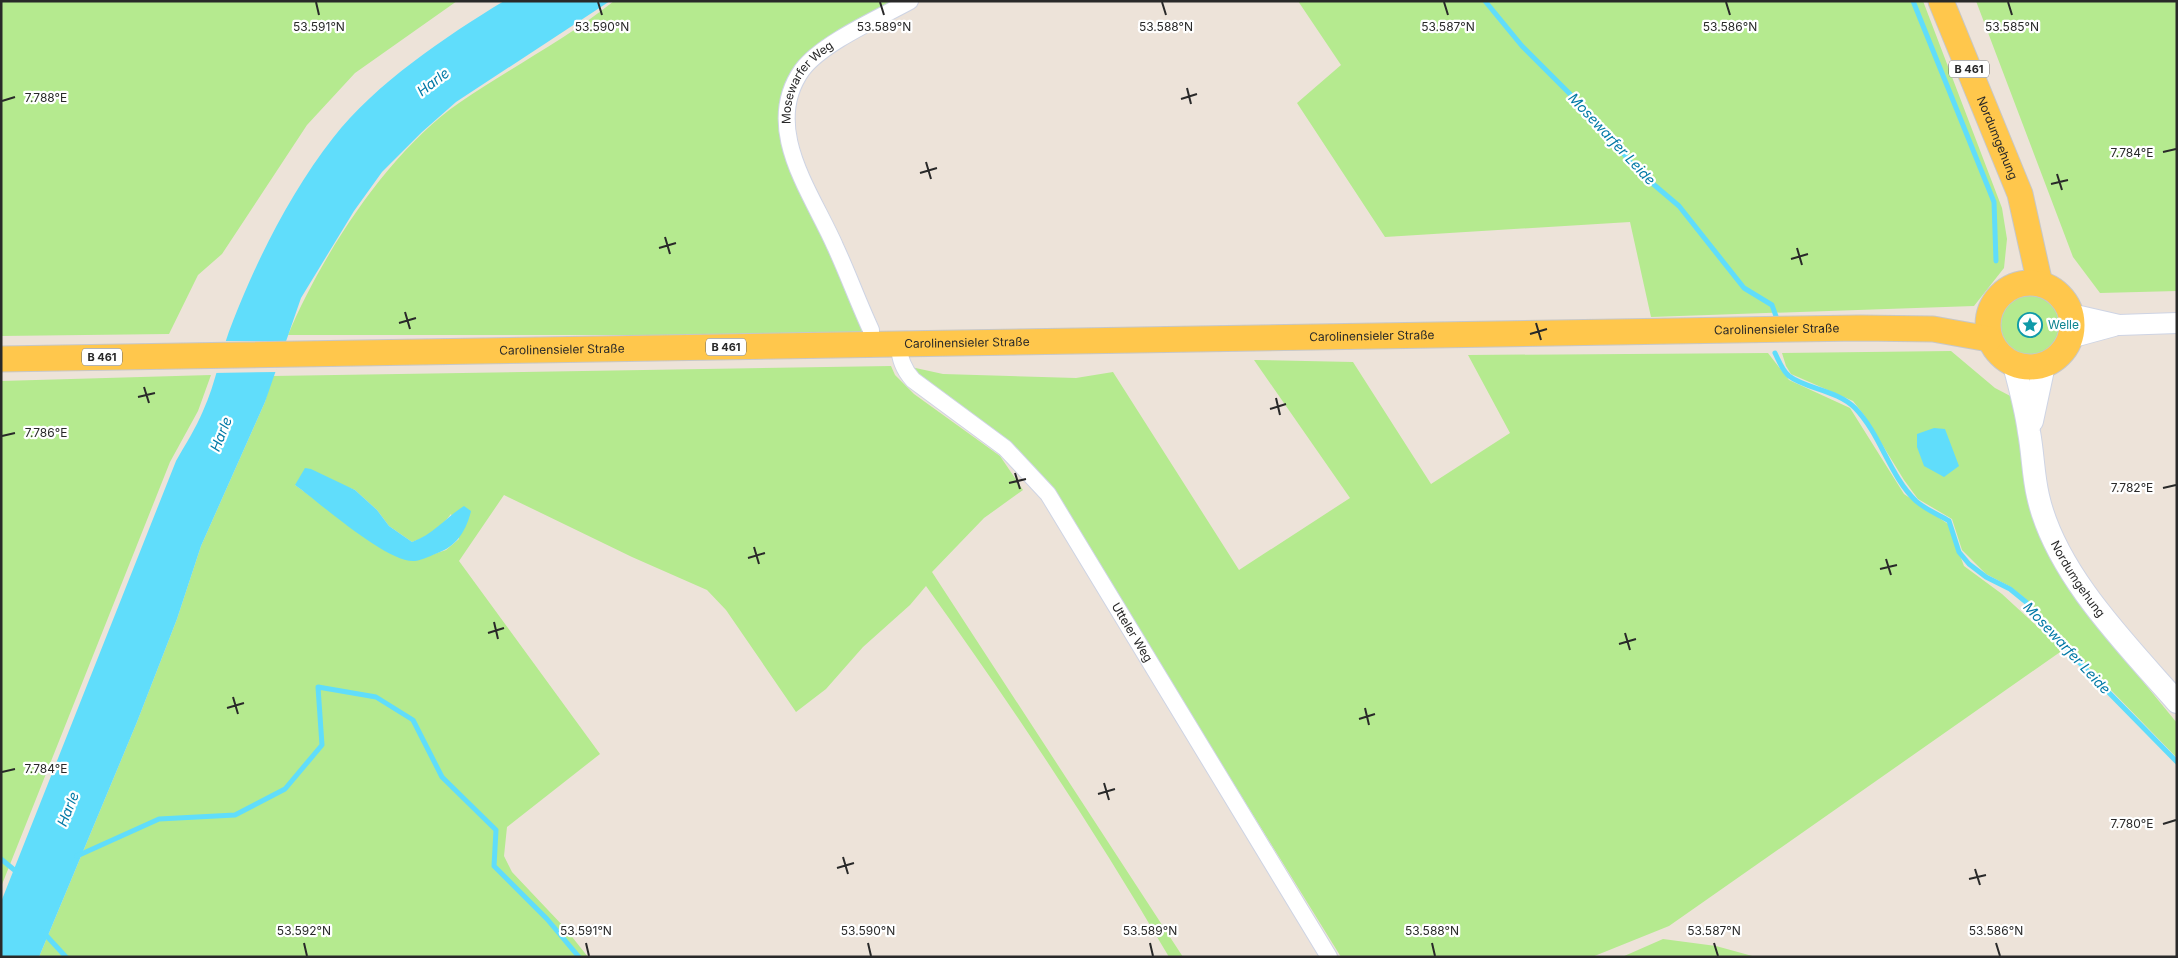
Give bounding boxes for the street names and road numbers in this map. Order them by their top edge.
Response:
street label: Mosewarfer Weg [779,37,836,124]
road number: B 461 [1949,61,1989,78]
street label: Nordumgehung [1974,94,2021,182]
street label: Carolinensieler Straße [1714,320,1840,337]
street label: Carolinensieler Straße [1309,327,1435,344]
street label: Carolinensieler Straße [904,334,1030,351]
road number: B 461 [706,338,746,356]
street label: Carolinensieler Straße [499,341,625,358]
road number: B 461 [82,348,122,366]
street label: Nordumgehung [2048,538,2108,620]
street label: Utteler Weg [1109,600,1156,665]

